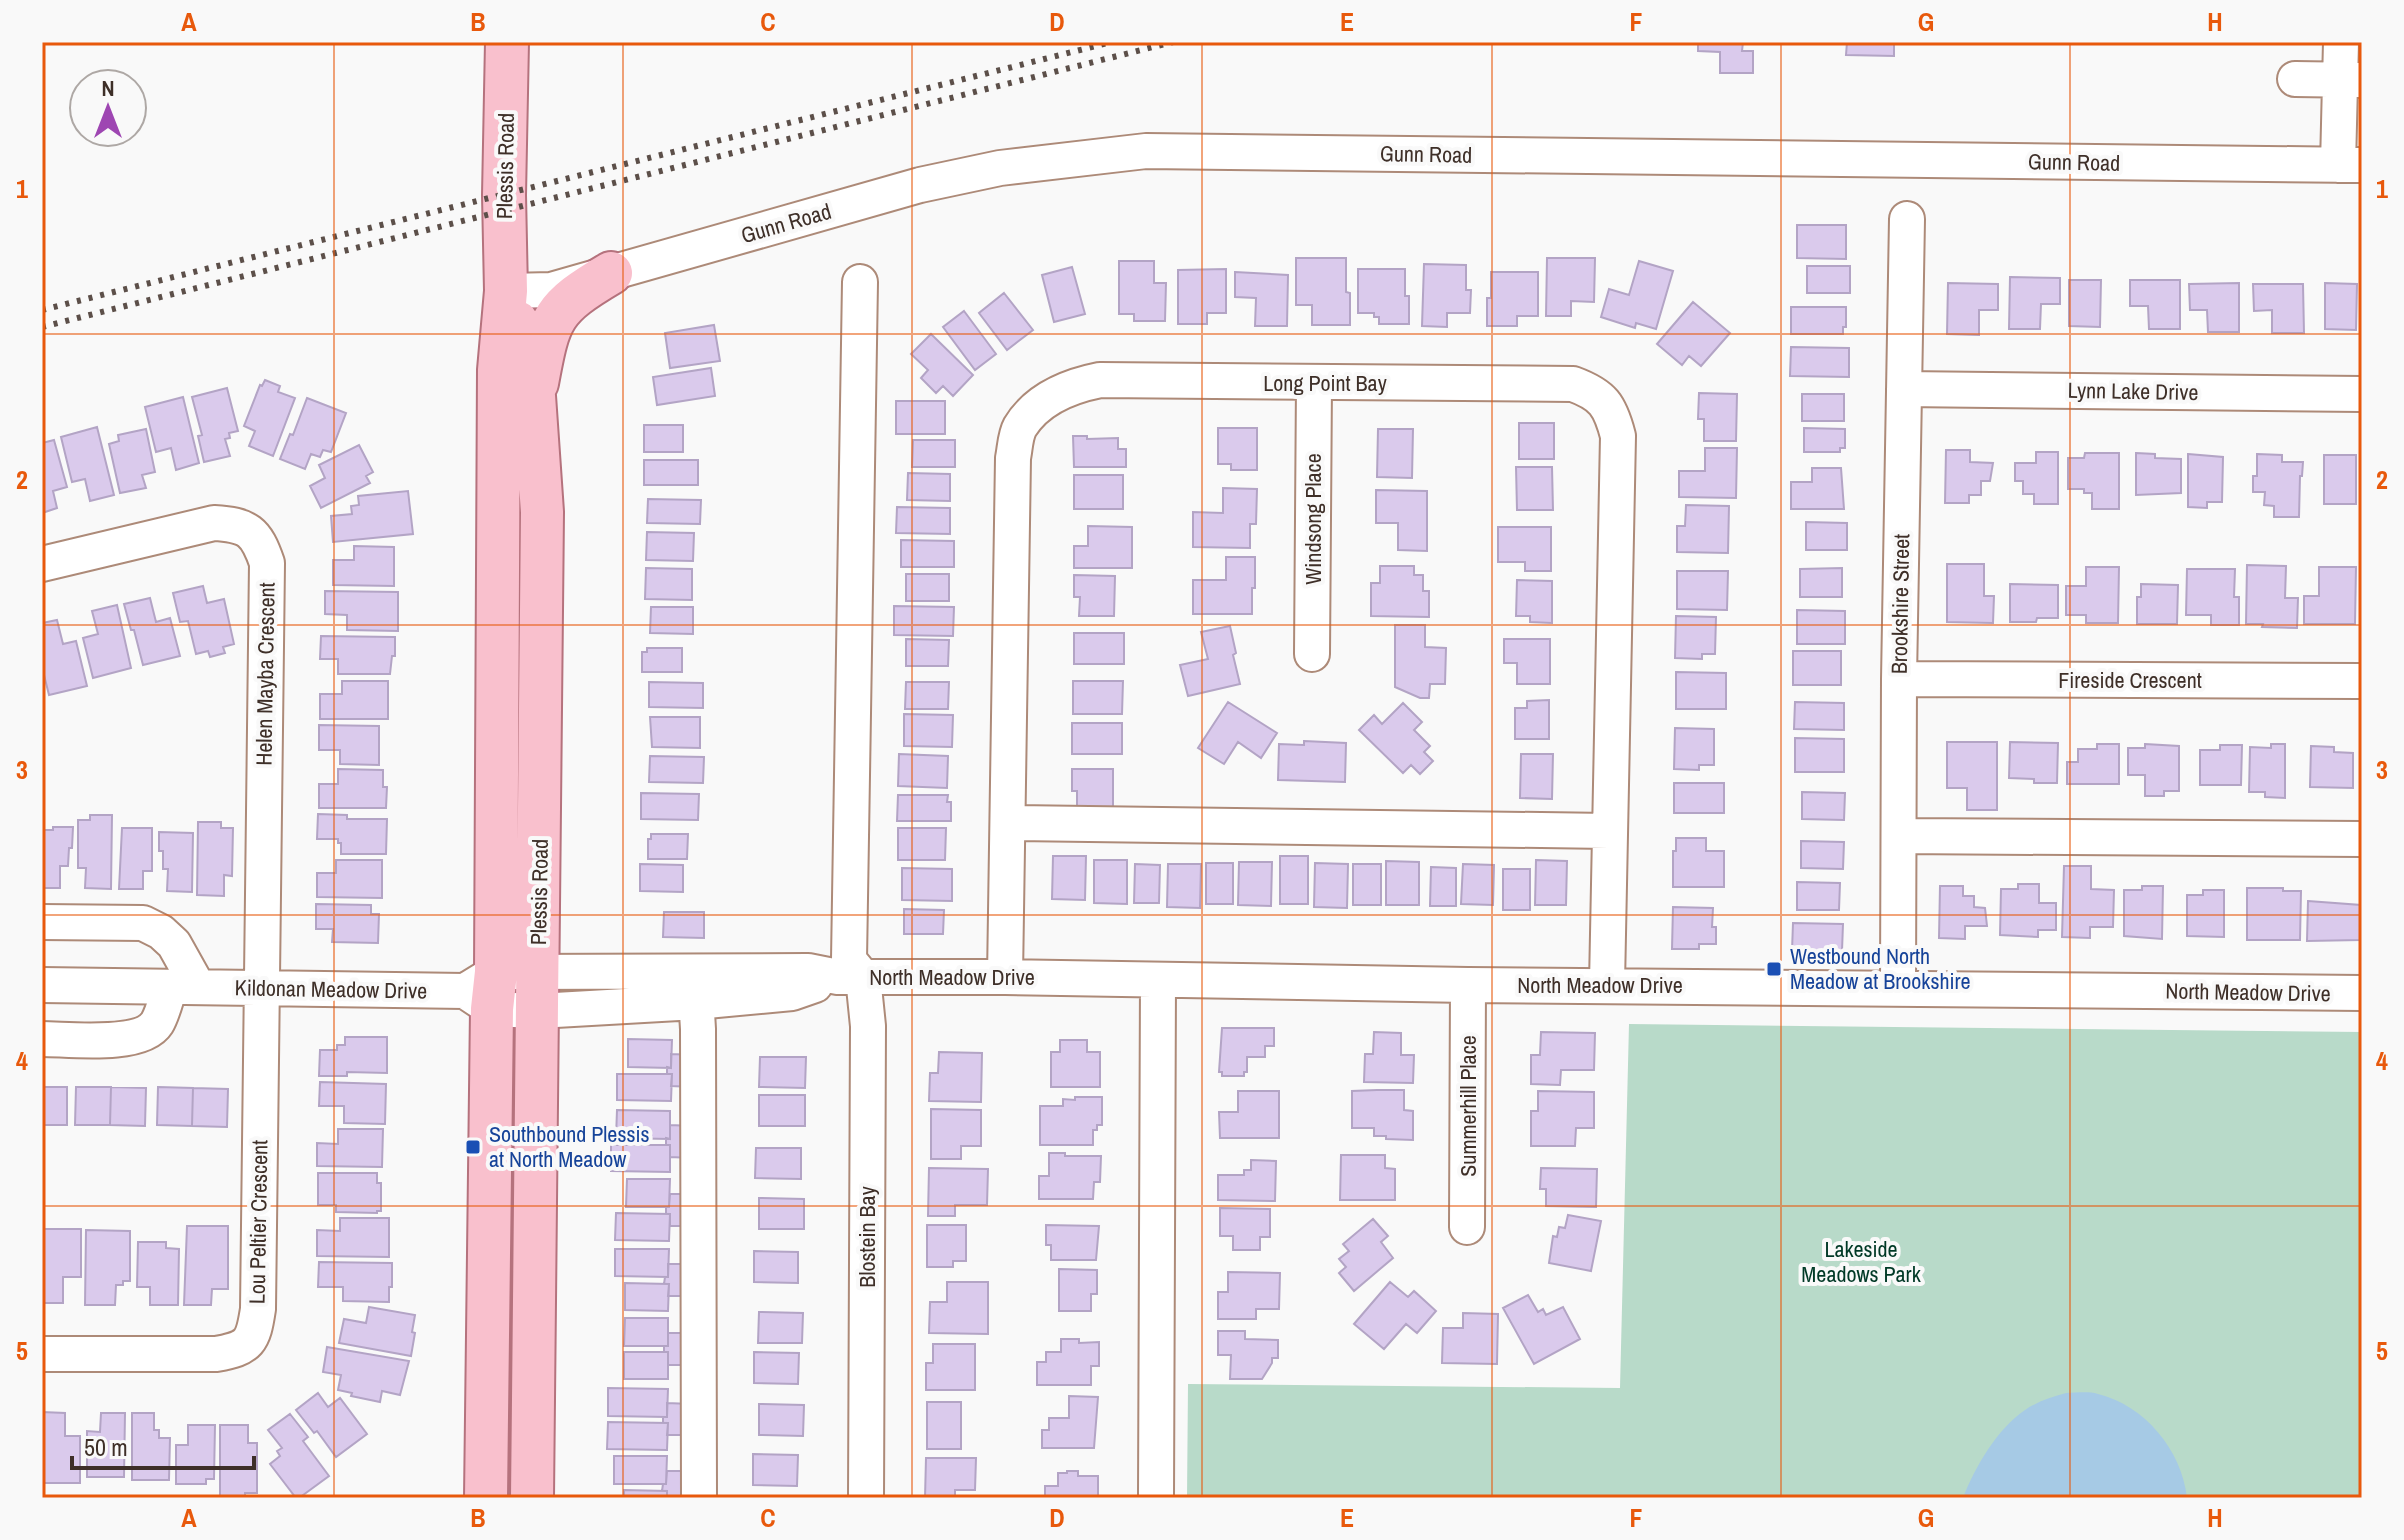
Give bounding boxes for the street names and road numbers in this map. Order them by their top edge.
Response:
street label: Plessis Road [489,113,521,219]
street label: Gunn Road [1380,138,1472,170]
street label: Gunn Road [2028,146,2120,178]
street label: Gunn Road [738,196,834,250]
street label: Long Point Bay [1263,368,1387,398]
street label: Lynn Lake Drive [2067,375,2199,407]
street label: Windsong Place [1298,453,1328,585]
street label: Brookshire Street [1884,534,1916,674]
street label: Helen Mayba Crescent [248,582,282,766]
street label: Fireside Crescent [2058,665,2202,695]
street label: Plessis Road [523,839,555,945]
street label: North Meadow Drive [869,962,1035,992]
street label: North Meadow Drive [1517,970,1683,1000]
street label: Kildonan Meadow Drive [234,972,428,1006]
street label: North Meadow Drive [2165,976,2331,1008]
street label: Summerhill Place [1453,1035,1483,1177]
street label: Lou Peltier Crescent [242,1140,274,1304]
street label: Blostein Bay [852,1186,882,1288]

